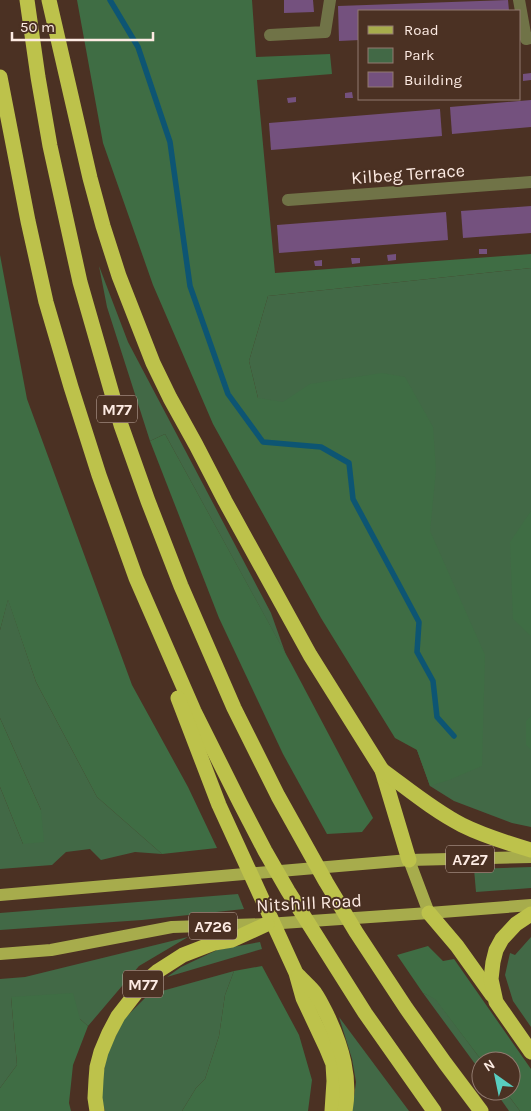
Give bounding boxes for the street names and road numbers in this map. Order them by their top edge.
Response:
street label: Kilbeg Terrace [350,159,466,189]
road number: M77 [97,396,137,422]
road number: A727 [446,846,494,872]
street label: Nitshill Road [256,889,362,917]
road number: A726 [189,912,237,939]
road number: M77 [123,971,163,998]

